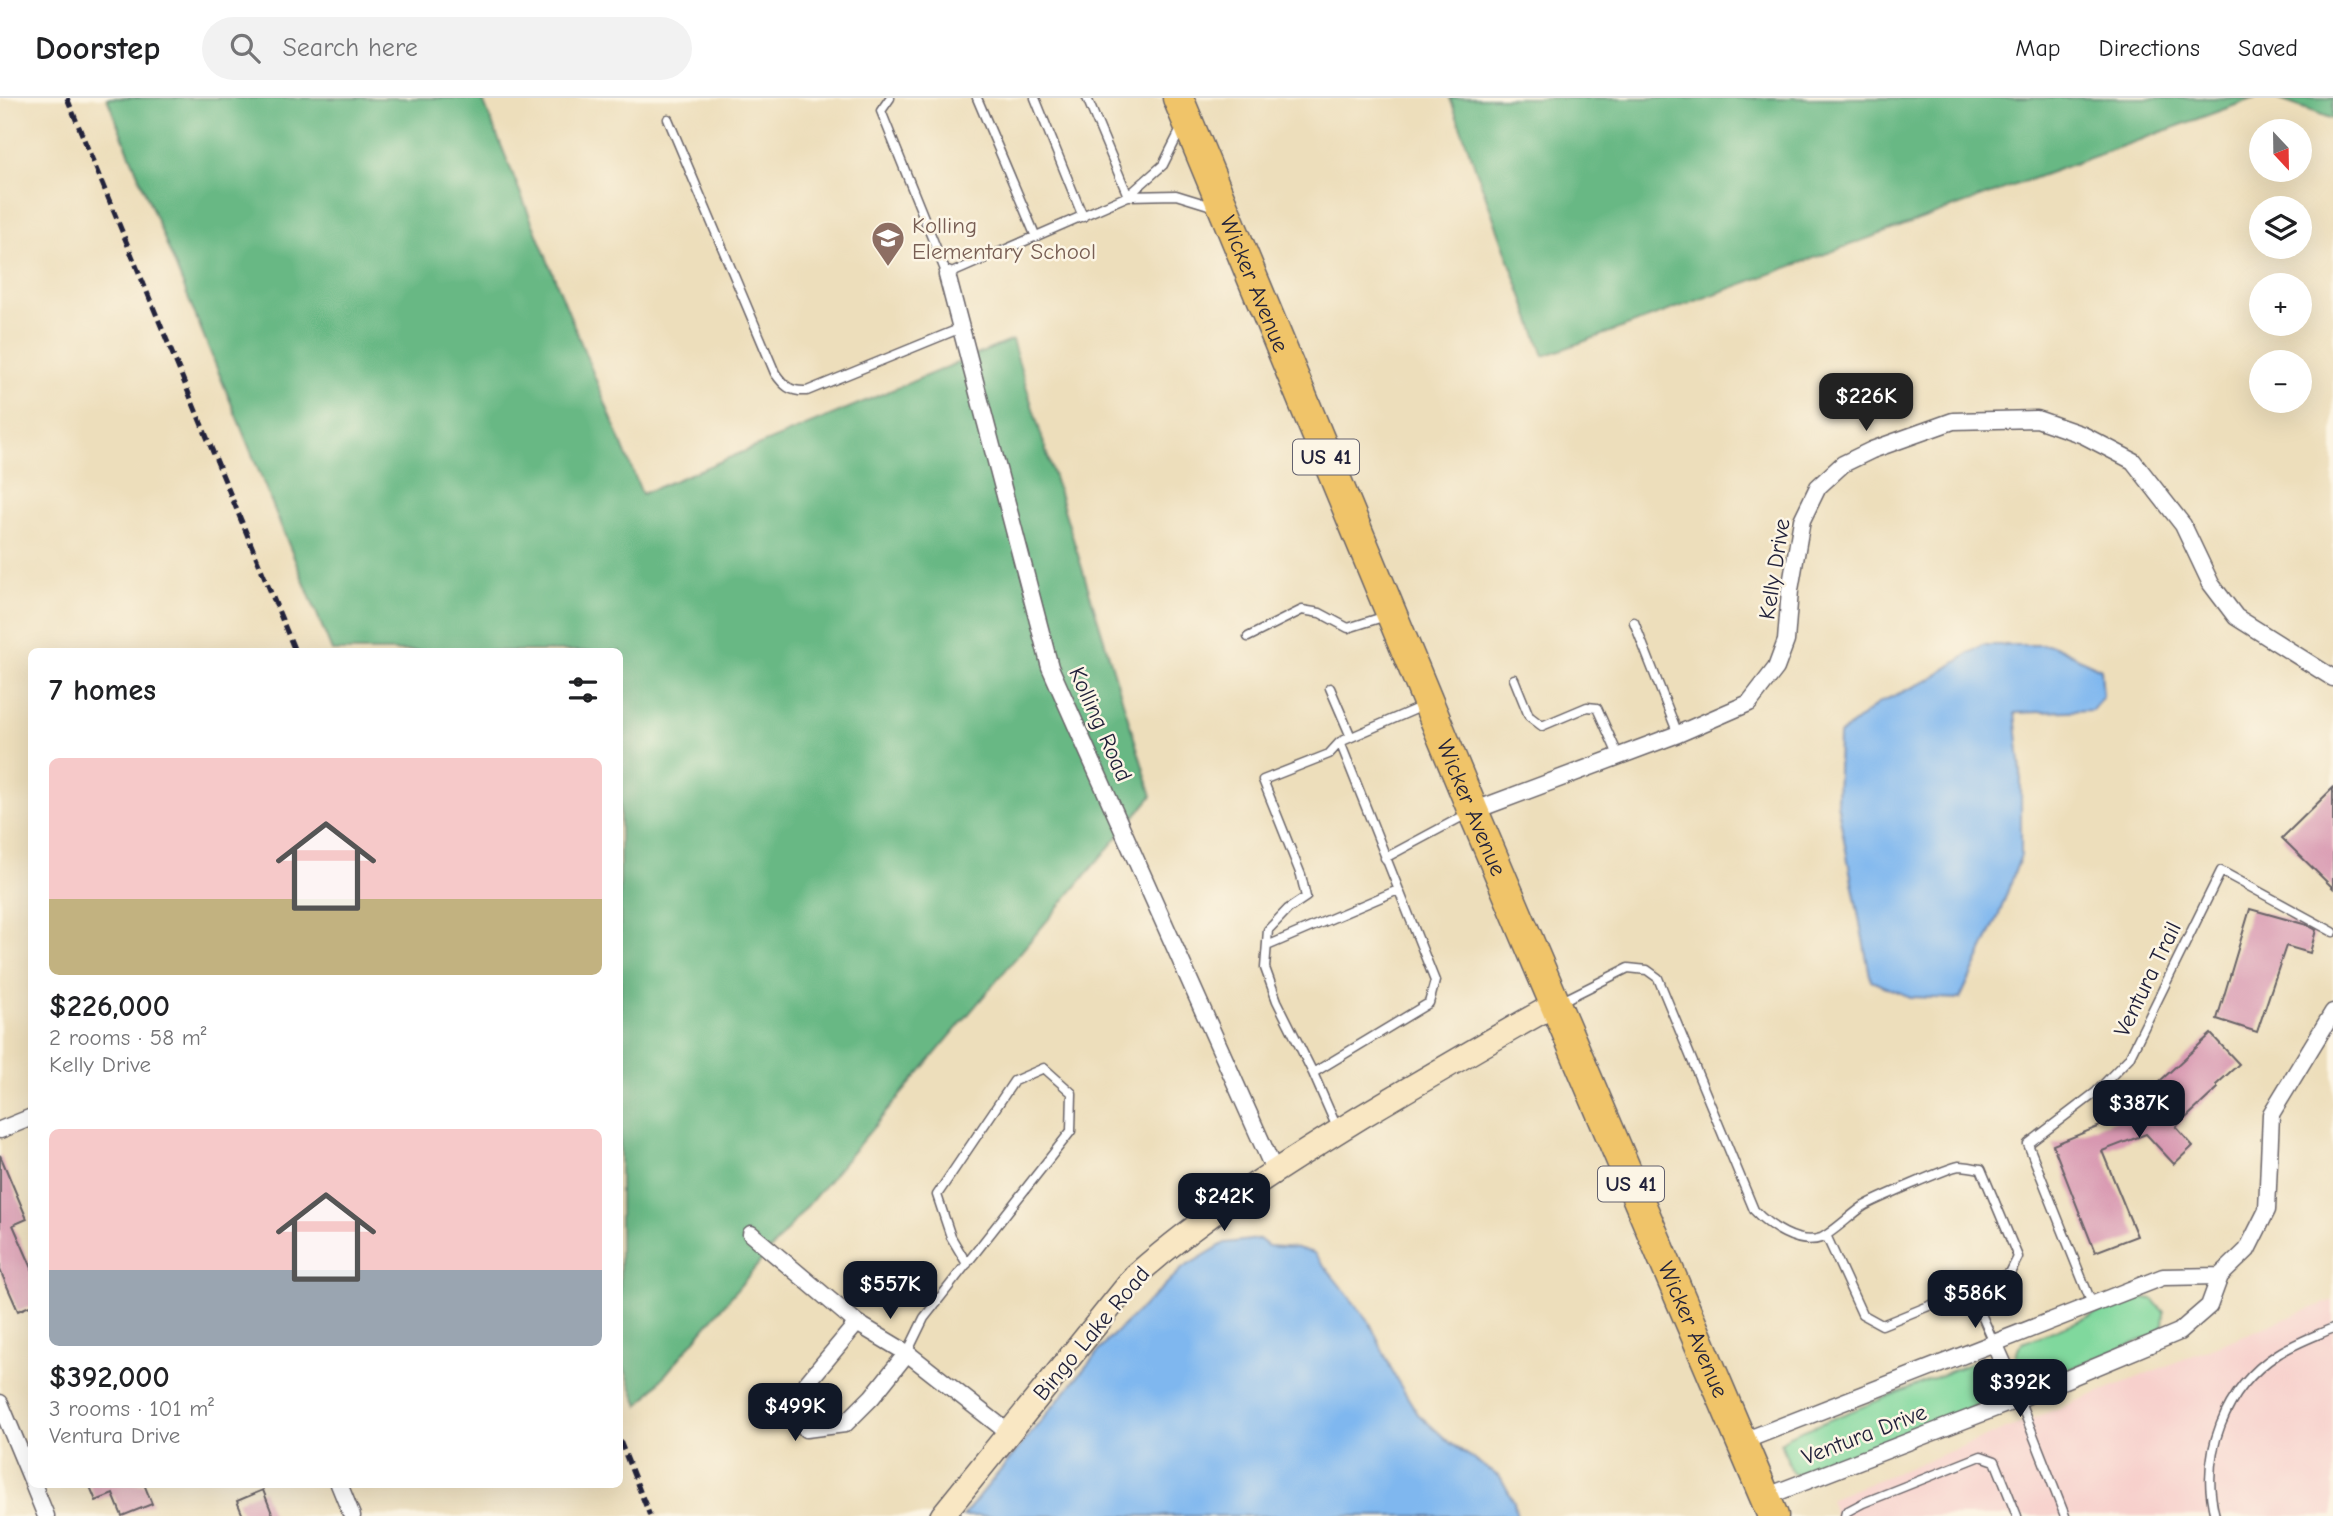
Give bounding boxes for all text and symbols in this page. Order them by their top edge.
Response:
search box [202,17,692,80]
text: Doorstep [35,29,160,67]
icon: search [226,29,264,67]
text: Search here [282,33,418,63]
text: Map [2015,34,2061,62]
text: Directions [2099,34,2200,62]
text: Saved [2238,34,2298,62]
north arrow [2249,119,2312,182]
map controls [2249,119,2312,413]
button: layers [2249,196,2312,259]
place label: Kolling Elementary School [912,212,1096,265]
street label: Wicker Avenue [1214,212,1295,356]
school or university icon: Kolling Elementary School [869,219,907,268]
button: + [2249,273,2312,336]
button: − [2249,350,2312,413]
pin: $226K [1817,374,1915,433]
text: $226K [1835,382,1897,409]
road number: US 41 [1293,440,1359,474]
street label: Kelly Drive [1753,517,1796,622]
street label: Kolling Road [1063,663,1138,786]
icon: filters [564,671,602,709]
text: 7 homes [49,673,156,708]
street label: Wicker Avenue [1431,736,1512,880]
icon: home [263,803,389,929]
street label: Ventura Trail [2108,917,2187,1041]
text: $226,000 [49,989,170,1024]
text: 2 rooms · 58 m² [49,1024,207,1051]
text: Kelly Drive [49,1051,151,1078]
pin: $387K [2090,1080,2188,1140]
text: $387K [2109,1089,2169,1116]
road number: US 41 [1598,1166,1664,1202]
icon: home [263,1174,389,1300]
pin: $242K [1175,1174,1273,1233]
text: $242K [1194,1182,1254,1209]
street label: Wicker Avenue [1652,1257,1734,1402]
street label: Bingo Lake Road [1027,1261,1155,1406]
pin: $557K [841,1262,939,1321]
text: $557K [859,1270,921,1297]
pin: $586K [1926,1270,2024,1330]
text: $586K [1944,1279,2006,1306]
text: $392,000 [49,1360,170,1395]
pin: $392K [1971,1360,2069,1419]
text: $392K [1989,1368,2051,1395]
pin: $499K [746,1384,844,1443]
text: $499K [764,1392,826,1419]
text: 3 rooms · 101 m² [49,1395,214,1422]
street label: Ventura Drive [1798,1398,1930,1471]
text: Ventura Drive [49,1422,180,1449]

